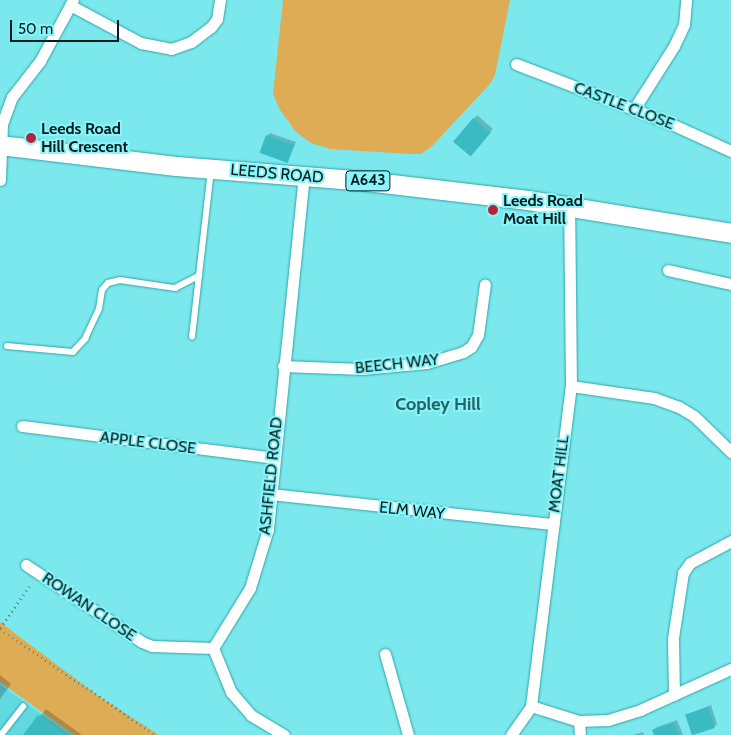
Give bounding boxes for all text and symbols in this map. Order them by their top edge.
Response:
scale bar [12,10,121,42]
text: 50 m [18,20,53,38]
street label: CASTLE CLOSE [571,78,677,134]
place label: Leeds Road Hill Crescent [41,119,128,157]
marker: Leeds Road Hill Crescent [25,132,37,144]
street label: LEEDS ROAD [230,160,324,188]
road number: A643 [344,168,392,194]
place label: Leeds Road Moat Hill [503,191,583,229]
marker: Leeds Road Moat Hill [487,204,499,216]
street label: BEECH WAY [354,350,440,378]
district label: Copley Hill [395,393,481,415]
street label: ASHFIELD ROAD [255,416,287,536]
street label: APPLE CLOSE [99,428,197,458]
street label: MOAT HILL [545,434,573,514]
street label: ELM WAY [378,498,446,524]
street label: ROWAN CLOSE [38,569,140,645]

